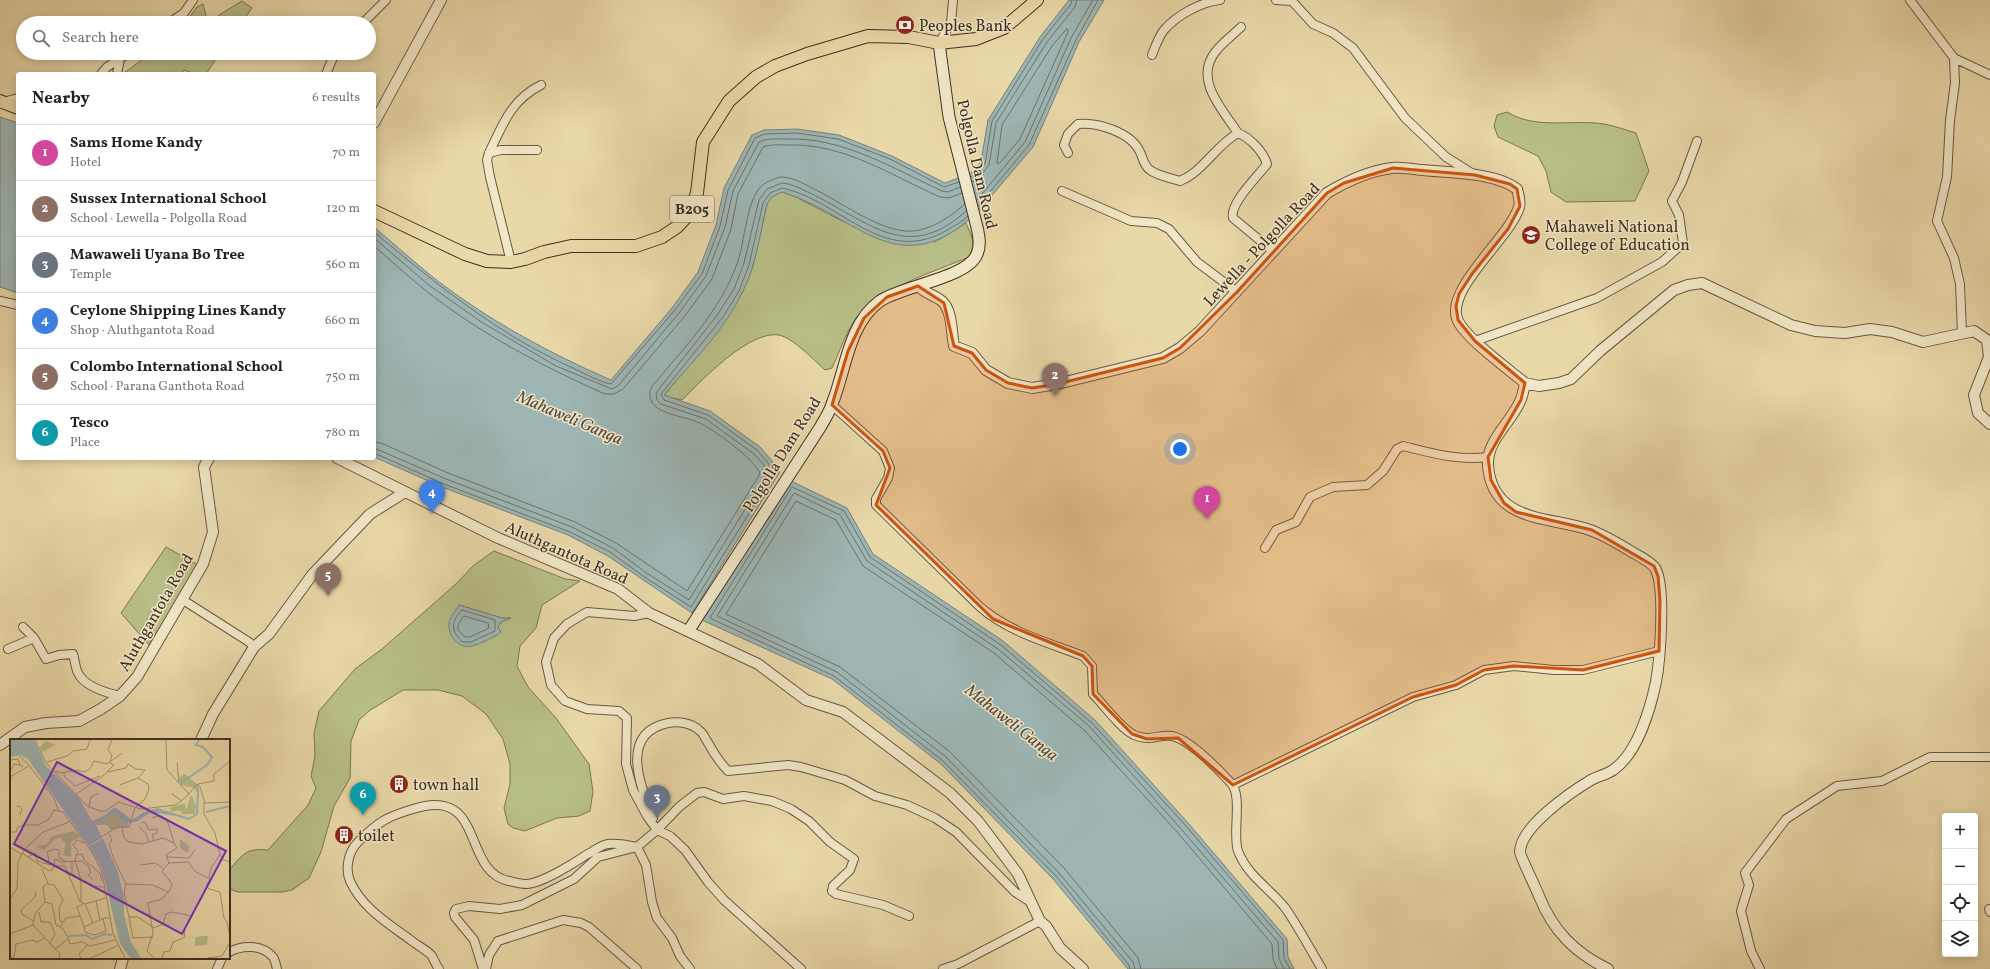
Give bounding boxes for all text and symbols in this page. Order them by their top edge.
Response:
bank icon: Peoples Bank [894,14,916,36]
search box [16,16,376,60]
place label: Peoples Bank [919,16,1012,38]
icon: search [30,27,52,49]
text: Search here [62,28,139,49]
text: Nearby [32,87,90,110]
text: 6 results [312,89,360,107]
street label: Polgolla Dam Road [950,97,1002,231]
text: Sams Home Kandy [70,133,202,154]
text: 1 [42,144,48,162]
text: 70 m [332,144,360,162]
text: Hotel [70,154,101,172]
street label: Lewella - Polgolla Road [1199,179,1326,312]
text: Sussex International School [70,189,267,210]
road number: B205 [670,196,714,222]
text: 2 [42,200,48,218]
text: 120 m [326,200,360,218]
text: School · Lewella - Polgolla Road [70,210,247,228]
place label: Mahaweli National College of Education [1545,217,1690,257]
school or university icon: Mahaweli National College of Education [1520,224,1542,246]
text: Mawaweli Uyana Bo Tree [70,245,245,266]
text: 3 [42,256,48,274]
text: 560 m [325,256,360,274]
text: Temple [70,266,112,284]
text: Ceylone Shipping Lines Kandy [70,301,286,322]
text: 4 [41,312,49,330]
text: 660 m [325,312,360,330]
text: Shop · Aluthgantota Road [70,322,215,340]
text: Colombo International School [70,357,283,378]
pin: 2 [1042,363,1068,396]
text: 5 [42,368,48,386]
text: 750 m [326,368,360,386]
text: School · Parana Ganthota Road [70,378,245,396]
water label: Mahaweli Ganga [512,385,626,451]
street label: Polgolla Dam Road [738,393,827,517]
text: Tesco [70,413,109,434]
text: 6 [41,424,49,442]
text: 780 m [326,424,360,442]
text: Place [70,434,100,452]
your location [1170,439,1190,459]
pin: 4 [419,480,445,513]
pin: 1 [1194,486,1220,519]
street label: Aluthgantota Road [501,517,631,591]
street label: Aluthgantota Road [114,550,199,676]
pin: 5 [315,563,341,596]
water label: Mahaweli Ganga [959,679,1063,767]
inset map [10,739,230,959]
building icon: town hall [388,773,410,795]
place label: town hall [413,775,479,797]
pin: 6 [350,782,376,815]
pin: 3 [644,785,670,818]
map controls [1942,813,1978,957]
button: + [1942,813,1978,849]
building icon: toilet [333,824,355,846]
place label: toilet [358,826,395,848]
button: − [1942,849,1978,885]
button: locate [1942,885,1978,921]
button: layers [1942,921,1978,957]

